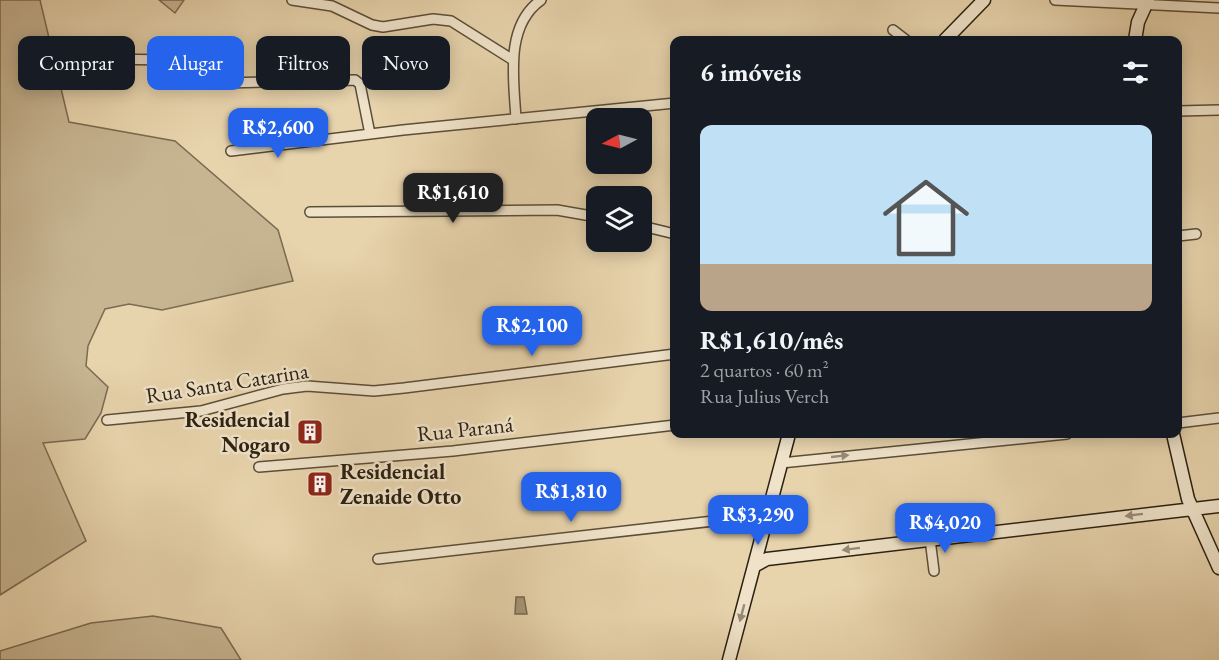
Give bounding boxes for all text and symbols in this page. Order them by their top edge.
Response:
chip: Comprar [18,36,135,90]
chip: Alugar [147,36,244,90]
chip: Filtros [256,36,350,90]
chip: Novo [362,36,450,90]
text: 6 imóveis [700,55,801,89]
icon: filters [1119,56,1152,89]
pin: R$2,600 [223,108,333,159]
north arrow [586,108,652,174]
map controls [586,108,652,252]
text: R$2,600 [242,114,314,140]
icon: home [872,164,980,272]
pin: R$1,610 [398,173,508,224]
text: R$1,610 [417,179,489,205]
button: layers [586,186,652,252]
pin: R$2,100 [477,306,587,357]
text: R$2,100 [496,312,568,338]
text: R$1,610/mês [700,323,843,357]
street label: Rua Santa Catarina [144,356,311,410]
text: 2 quartos · 60 m² [700,357,829,383]
text: Rua Julius Verch [700,383,829,409]
place label: Residencial Nogaro [185,405,290,459]
street label: Rua Paraná [415,409,515,448]
building icon: Residencial Nogaro [295,417,325,447]
one-way arrow [830,452,849,461]
place label: Residencial Zenaide Otto [340,457,461,511]
building icon: Residencial Zenaide Otto [305,469,335,499]
pin: R$1,810 [516,472,626,523]
text: R$1,810 [535,478,607,504]
pin: R$3,290 [703,495,813,546]
text: R$3,290 [722,501,794,527]
pin: R$4,020 [890,503,1000,554]
text: R$4,020 [909,509,981,535]
one-way arrow [1124,510,1143,520]
one-way arrow [842,545,861,554]
one-way arrow [736,604,746,622]

